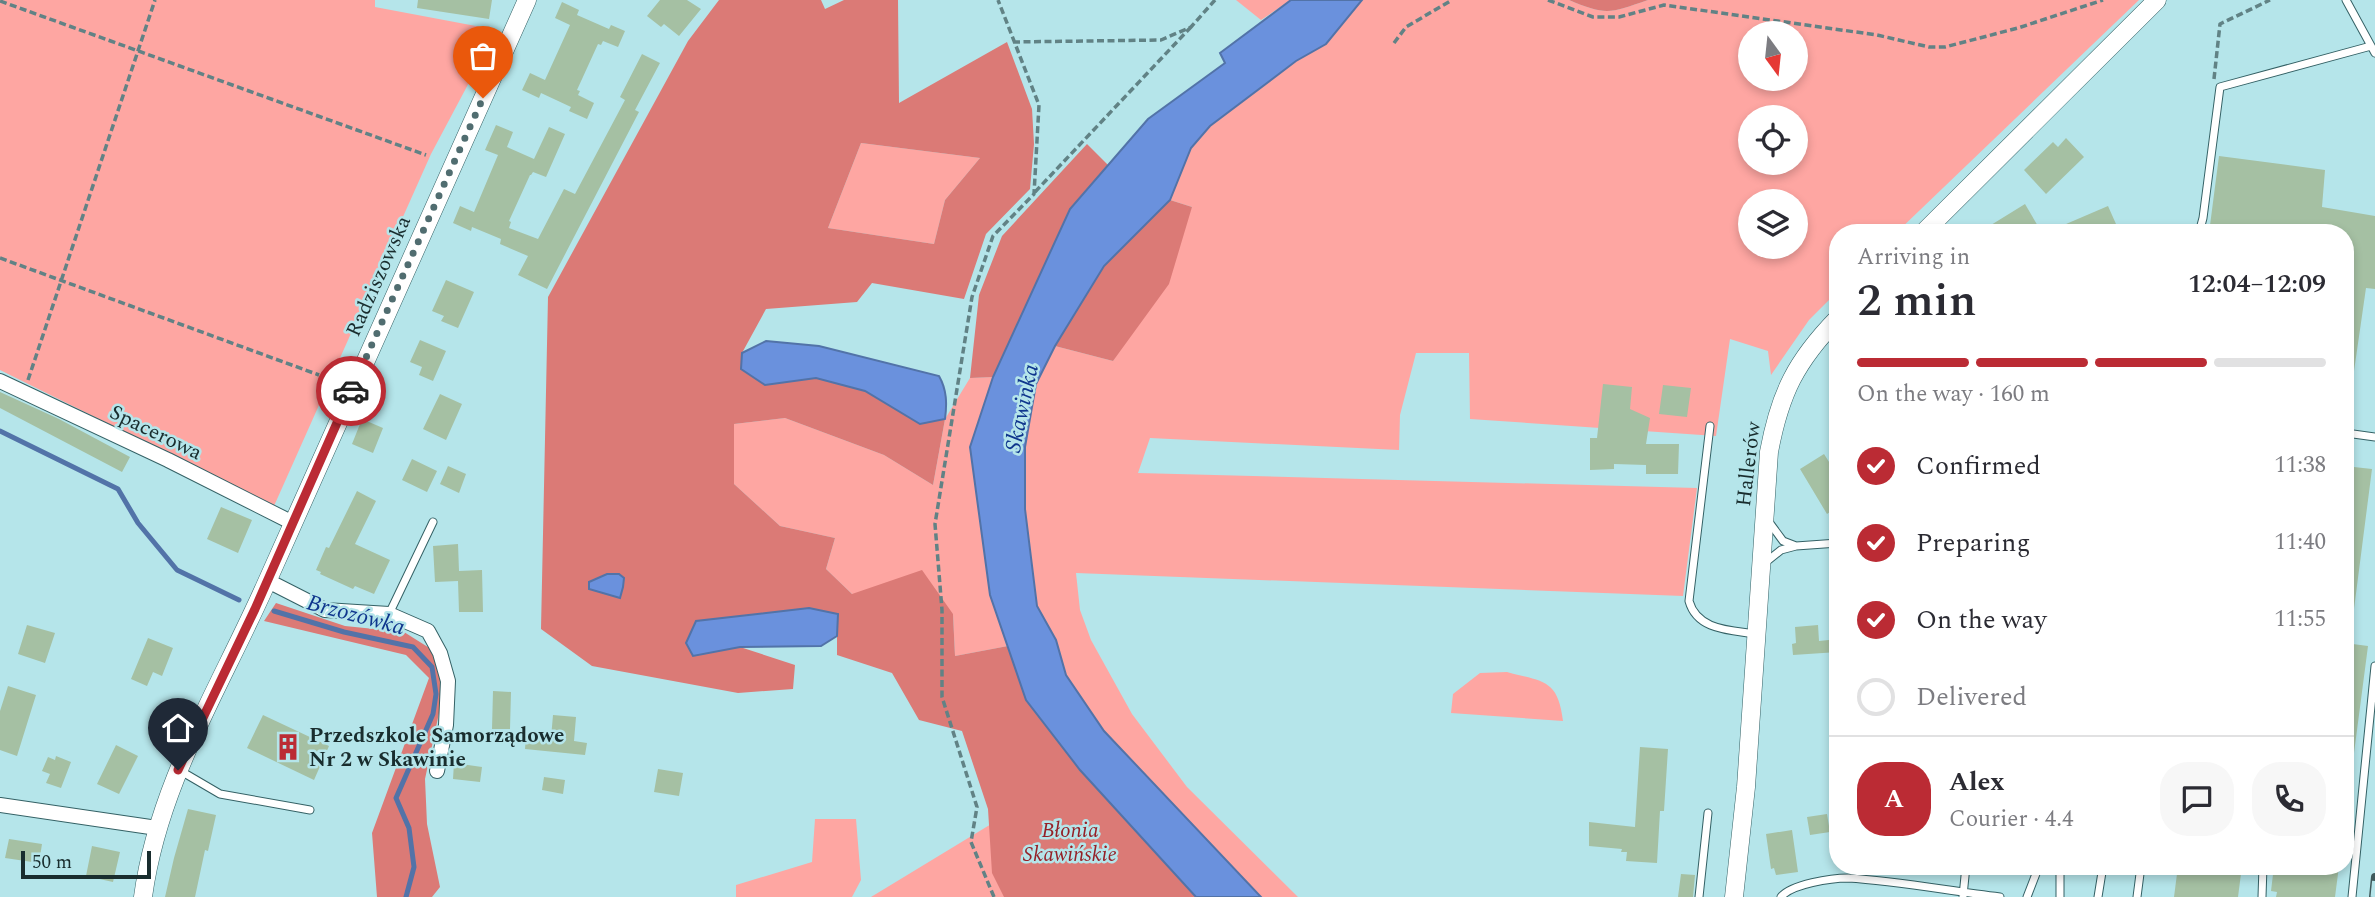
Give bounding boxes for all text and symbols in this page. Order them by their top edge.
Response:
north arrow [1738,21,1808,91]
map controls [1738,21,1808,259]
pin [453,26,513,98]
icon: bag [464,37,502,75]
button: locate [1738,105,1808,175]
button: layers [1738,189,1808,259]
street label: Radziszowska [338,210,420,342]
text: Arriving in [1857,240,1970,275]
text: 12:04–12:09 [2188,264,2326,304]
text: 2 min [1857,266,1976,336]
courier [316,356,386,426]
water label: Skawinka [996,361,1049,456]
icon: car [332,372,370,410]
text: On the way · 160 m [1857,377,2050,412]
street label: Spacerowa [104,397,208,469]
street label: Hallerów [1728,419,1770,508]
text: Confirmed [1916,446,2041,486]
icon: check [1857,447,1895,485]
text: 11:38 [2274,448,2326,483]
text: Preparing [1916,523,2030,563]
icon: check [1857,524,1895,562]
text: 11:40 [2274,525,2326,560]
water label: Brzozówka [303,586,409,645]
text: On the way [1916,600,2047,640]
icon: check [1857,601,1895,639]
text: 11:55 [2274,602,2326,637]
text: Delivered [1916,677,2027,717]
pin [148,698,208,770]
icon: home [159,709,197,747]
place label: Przedszkole Samorządowe Nr 2 w Skawinie [309,720,565,776]
building icon: Przedszkole Samorządowe Nr 2 w Skawinie [273,732,303,762]
text: Alex [1949,762,2004,802]
button: chat [2160,762,2234,836]
button: phone [2252,762,2326,836]
text: A [1884,779,1904,819]
text: Courier · 4.4 [1949,802,2074,837]
park label: Błonia Skawińskie [1023,815,1117,871]
scale bar [21,848,150,880]
text: 50 m [32,848,72,877]

